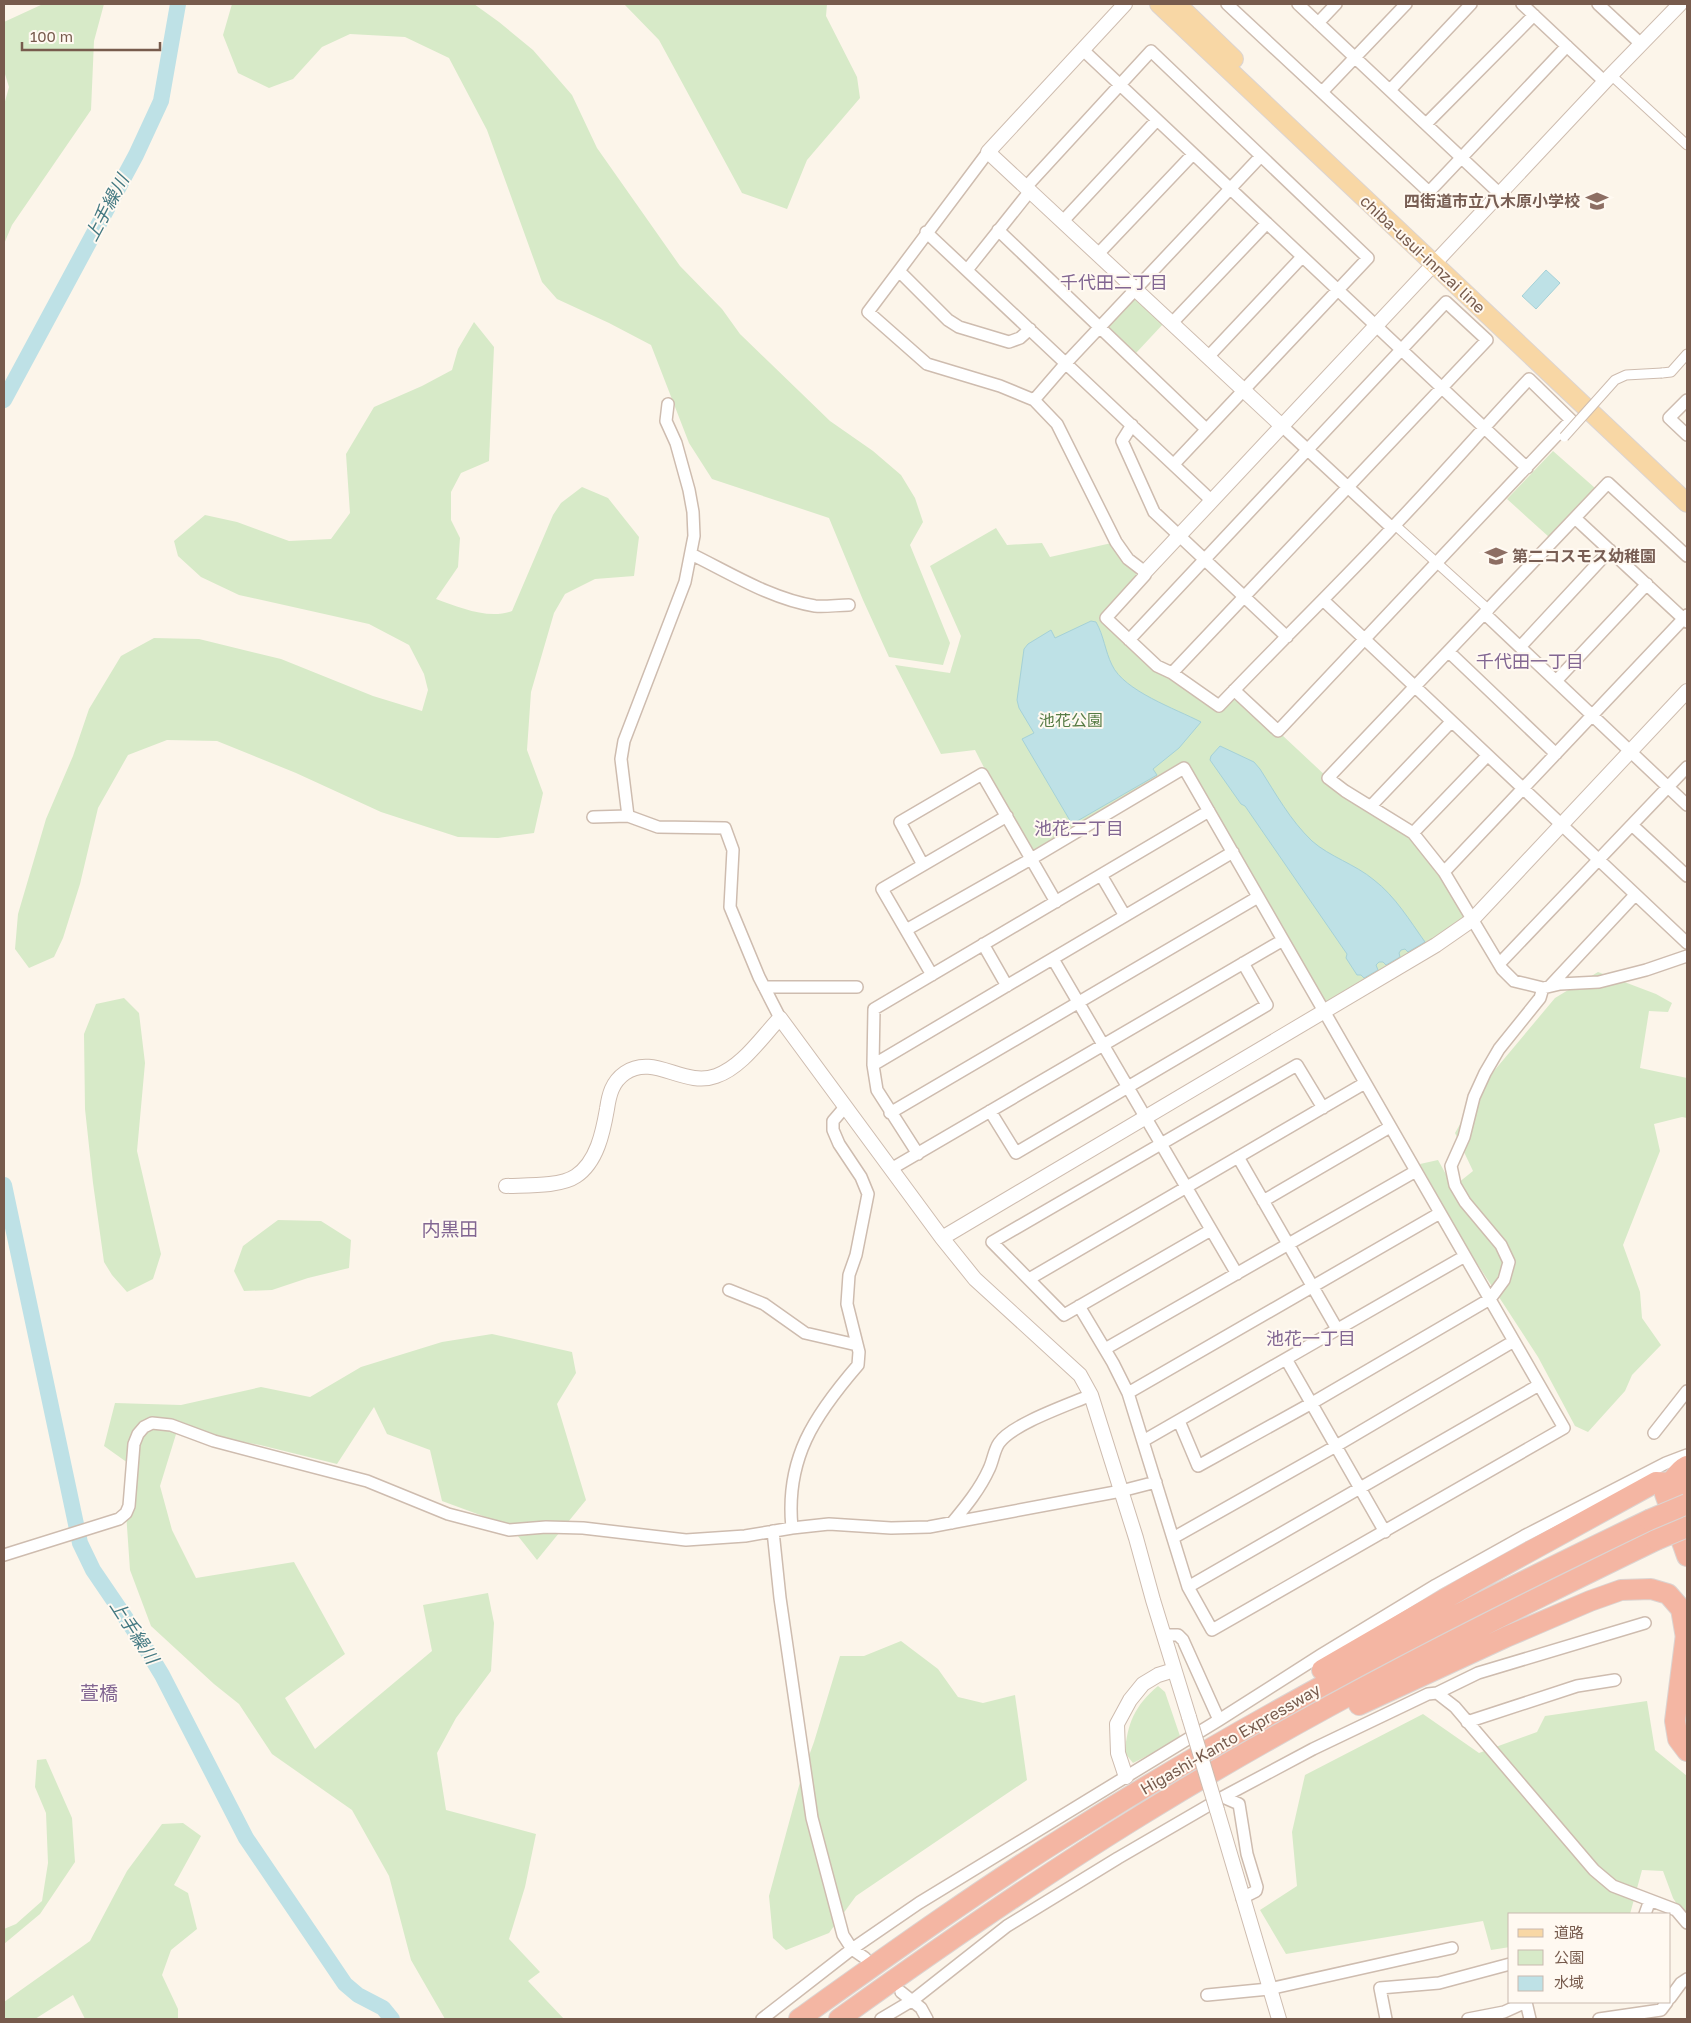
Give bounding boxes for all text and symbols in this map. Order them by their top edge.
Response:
scale bar [22,20,160,52]
text: 100 m [30,27,73,45]
water label: 上手繰川 [80,169,134,244]
school or university icon: 四街道市立八木原小学校 [1584,188,1610,214]
street label: chiba-usui-innzai line [1356,191,1490,317]
place label: 四街道市立八木原小学校 [1404,191,1580,211]
district label: 千代田二丁目 [1060,271,1168,293]
school or university icon: 第二コスモス幼稚園 [1483,543,1509,569]
place label: 第二コスモス幼稚園 [1512,546,1656,566]
district label: 千代田一丁目 [1476,650,1584,672]
park label: 池花公園 [1039,710,1103,730]
district label: 池花二丁目 [1034,817,1124,839]
district label: 内黒田 [421,1217,479,1240]
district label: 池花一丁目 [1266,1327,1356,1349]
water label: 上手繰川 [106,1595,165,1669]
street label: Higashi-Kanto Expressway [1136,1679,1324,1799]
district label: 萱橋 [80,1681,118,1704]
legend [1508,1913,1671,2003]
text: 道路 [1554,1923,1584,1941]
text: 公園 [1554,1948,1584,1966]
text: 水域 [1554,1973,1584,1991]

